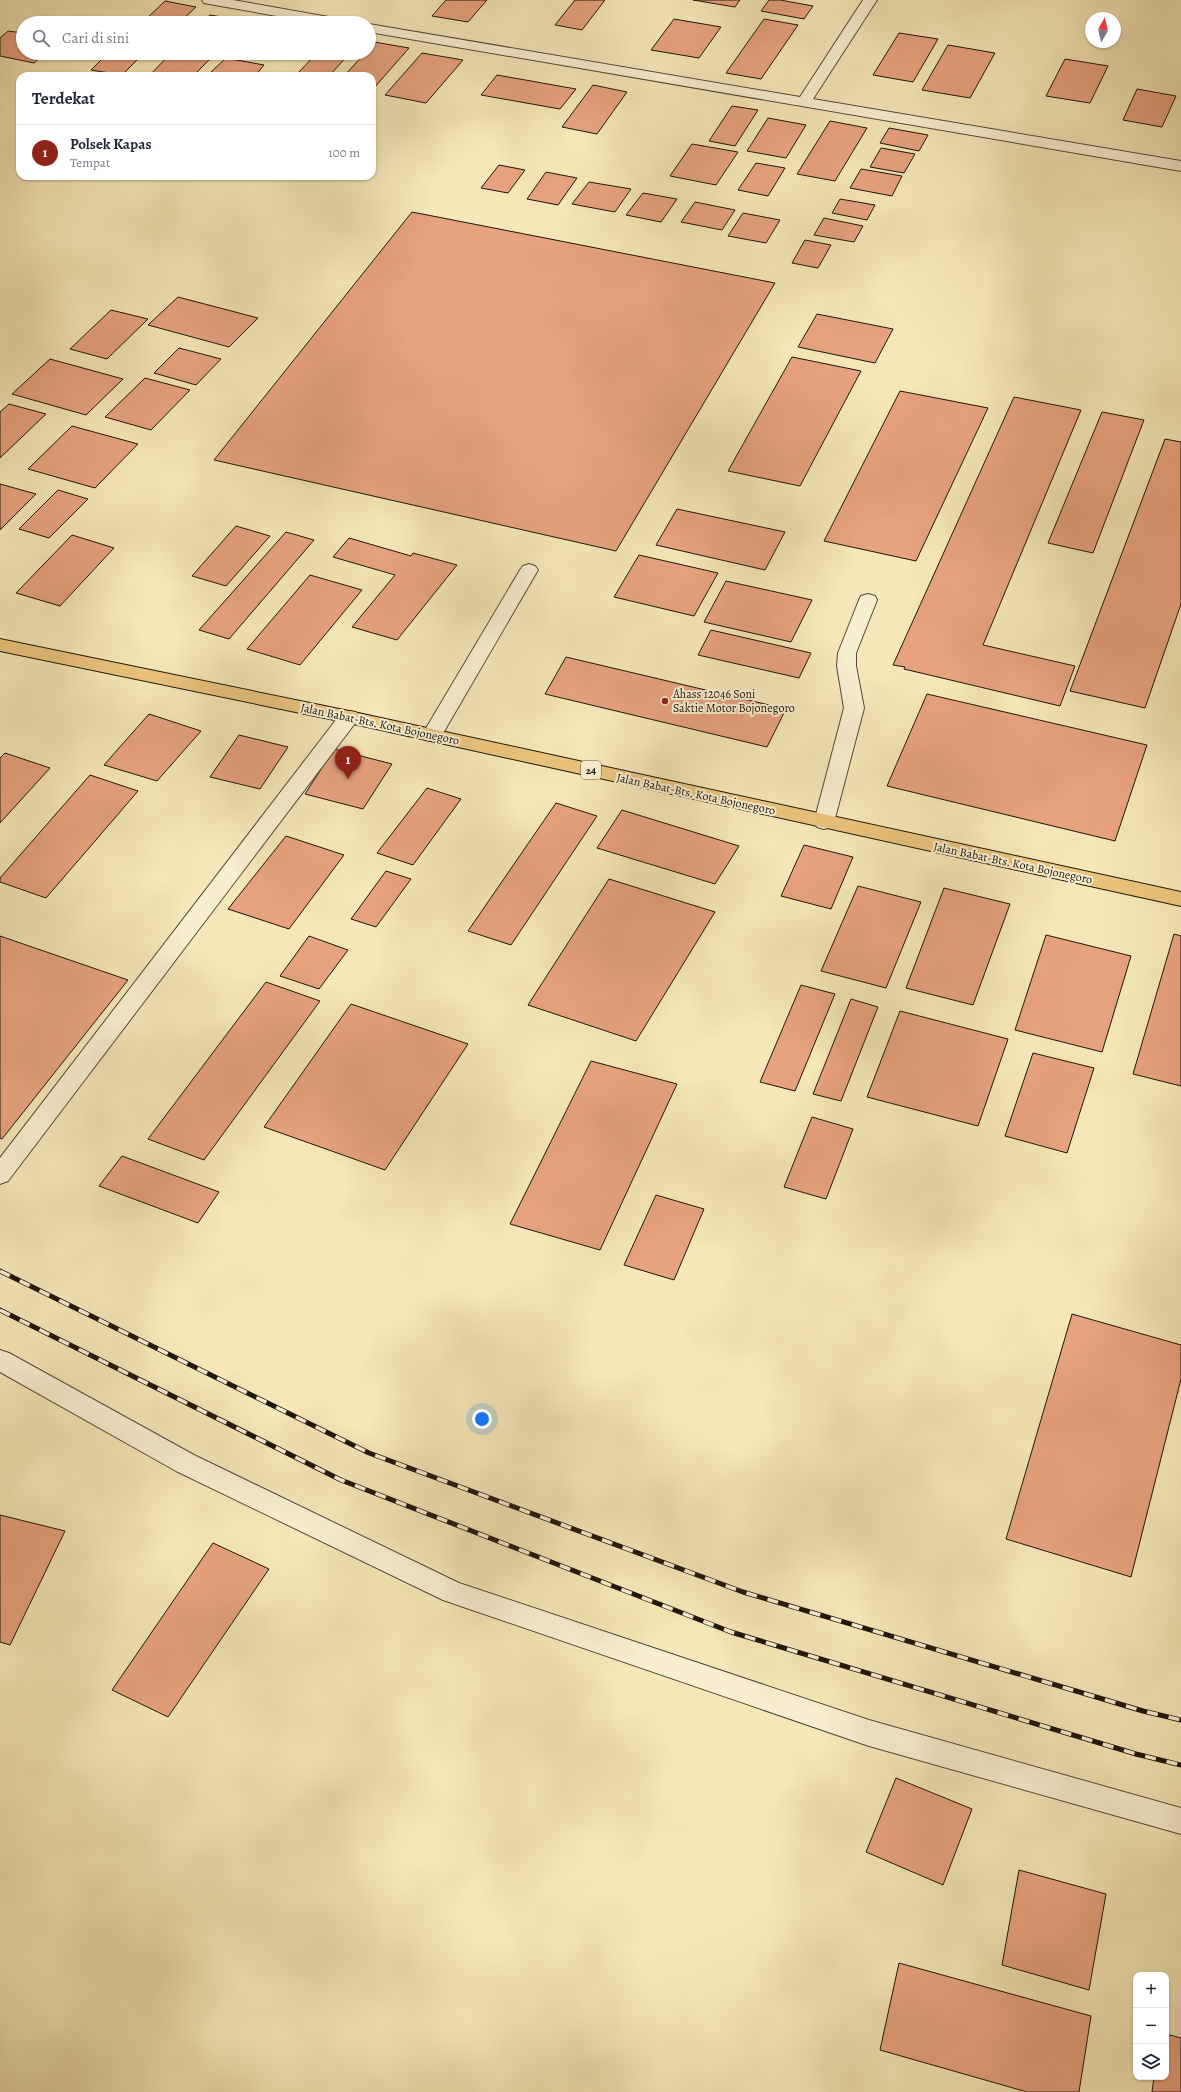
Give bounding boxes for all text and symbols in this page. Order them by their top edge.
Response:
north arrow [1085,12,1121,48]
search box [16,16,376,60]
icon: search [30,27,52,49]
text: Cari di sini [62,28,129,48]
text: Terdekat [32,87,95,110]
text: Polsek Kapas [70,134,152,154]
text: 1 [43,144,47,161]
text: 100 m [328,144,360,161]
text: Tempat [70,154,110,171]
place label: Ahass 12046 Soni Saktie Motor Bojonegoro [672,686,795,716]
marker: Ahass 12046 Soni Saktie Motor Bojonegoro [660,696,670,706]
street label: Jalan Babat-Bts. Kota Bojonegoro [299,699,461,749]
pin: 1 [335,746,361,779]
road number: 24 [581,761,601,779]
street label: Jalan Babat-Bts. Kota Bojonegoro [615,769,777,819]
street label: Jalan Babat-Bts. Kota Bojonegoro [932,838,1094,888]
your location [472,1409,492,1429]
map controls [1133,1972,1169,2080]
button: + [1133,1972,1169,2008]
button: − [1133,2008,1169,2044]
button: layers [1133,2044,1169,2080]

